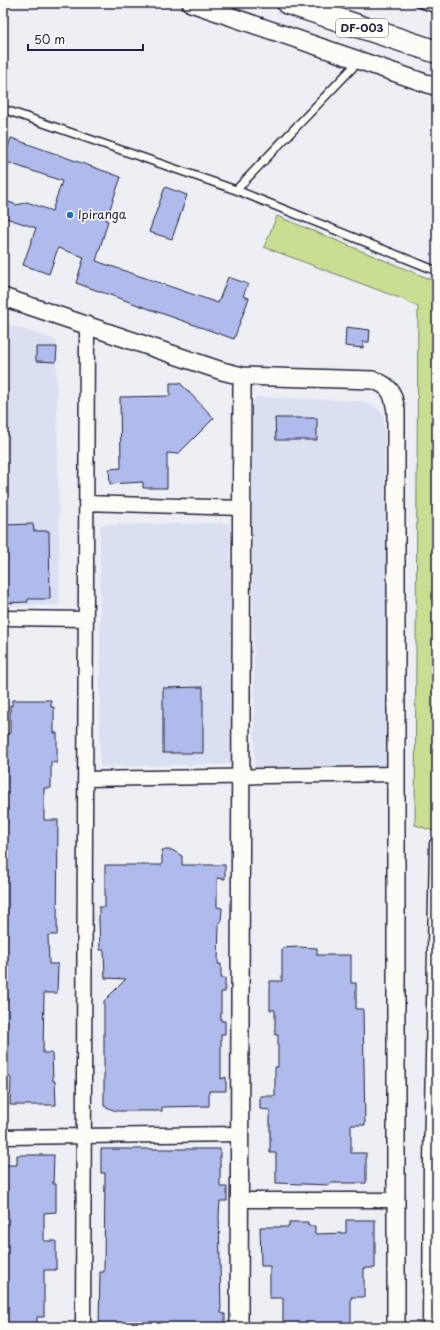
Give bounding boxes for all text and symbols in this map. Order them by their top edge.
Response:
road number: DF-003 [336,19,388,37]
scale bar [28,26,143,52]
text: 50 m [34,30,65,48]
place label: Ipiranga [78,205,127,223]
marker: Ipiranga [65,210,75,220]

